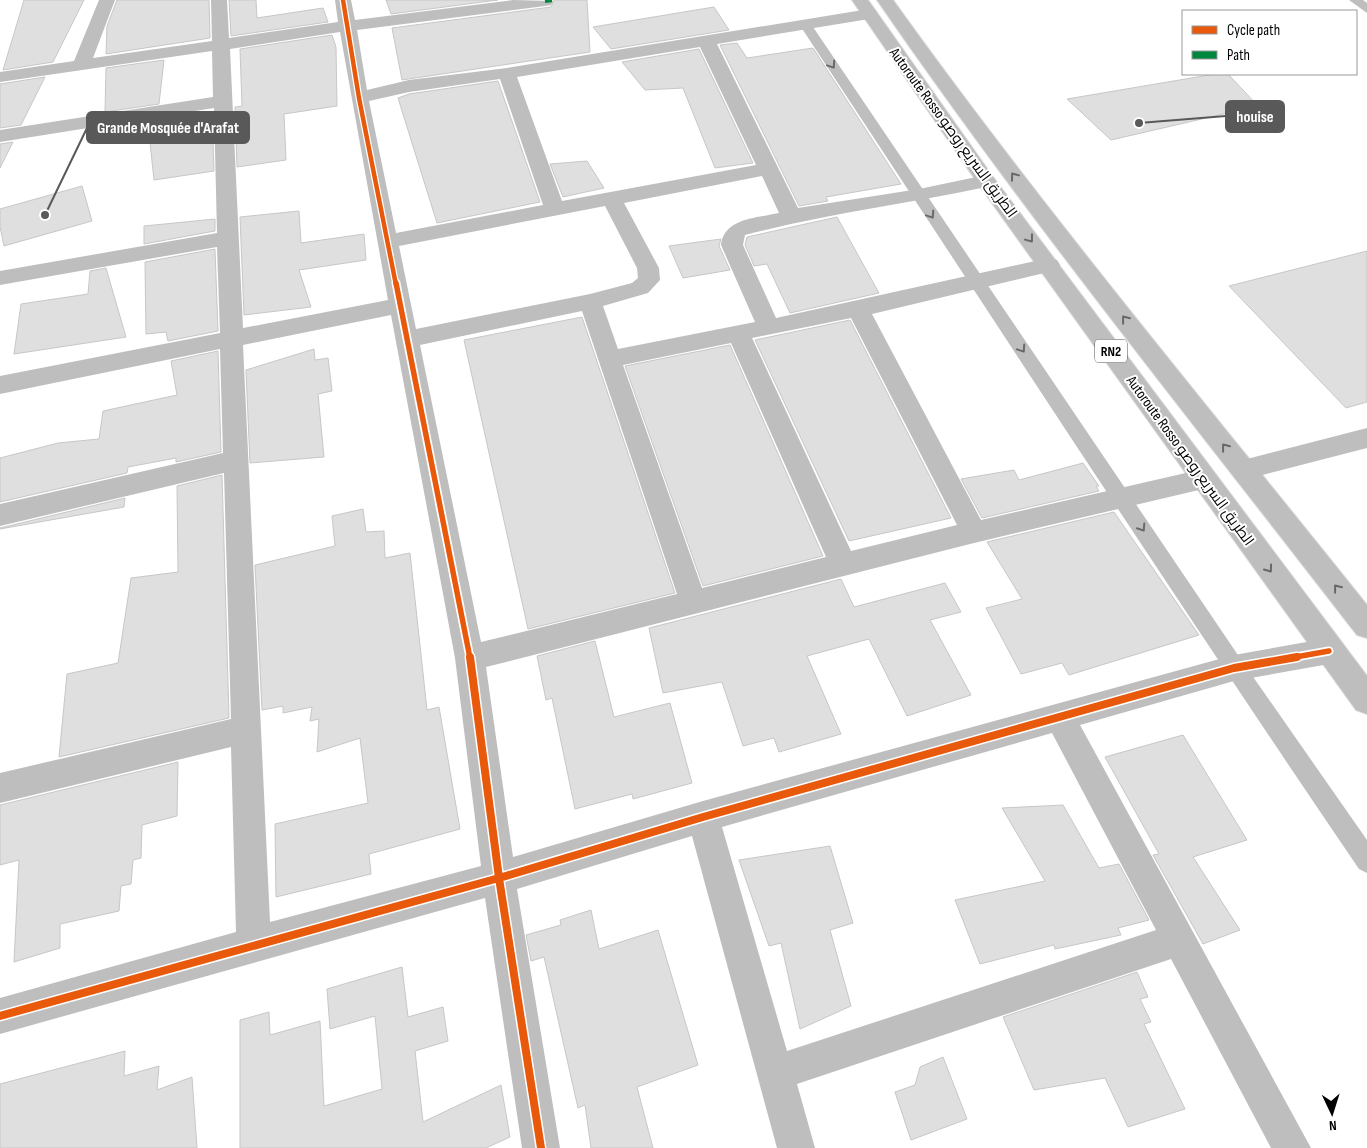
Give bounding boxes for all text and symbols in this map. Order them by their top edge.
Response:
legend [1182,10,1357,75]
text: Cycle path [1227,21,1280,40]
street label: Autoroute Rosso الطريق السريع روصو [884,44,1021,222]
text: Path [1227,46,1250,65]
one-way arrow [826,59,835,68]
callout: houise [1226,101,1284,132]
text: houise [1236,108,1274,127]
callout: Grande Mosquée d'Arafat [87,112,249,143]
text: Grande Mosquée d'Arafat [97,119,239,138]
one-way arrow [1012,173,1020,182]
one-way arrow [925,209,935,218]
one-way arrow [1024,233,1033,243]
one-way arrow [1122,316,1130,325]
road number: RN2 [1095,340,1127,362]
one-way arrow [1016,344,1025,353]
street label: Autoroute Rosso الطريق السريع روصو [1121,372,1258,550]
one-way arrow [1221,443,1230,452]
one-way arrow [1136,522,1146,531]
one-way arrow [1263,563,1272,573]
one-way arrow [1333,584,1342,593]
north arrow [1307,1088,1357,1138]
text: N [1329,1117,1337,1134]

